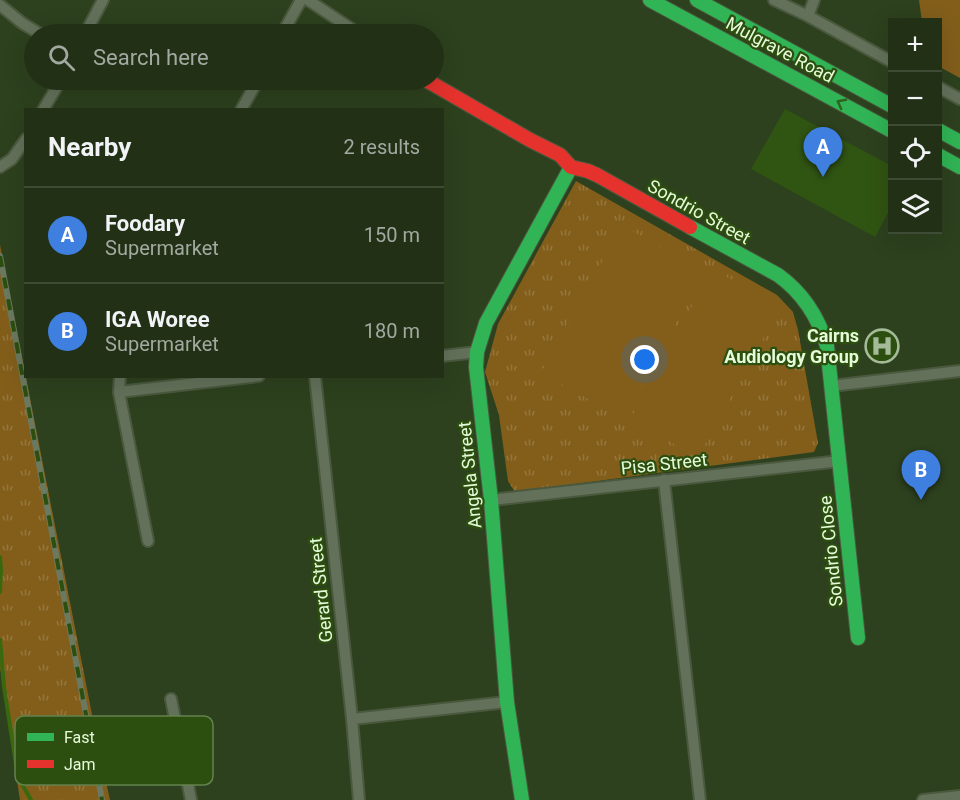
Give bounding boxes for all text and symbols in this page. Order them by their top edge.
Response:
street label: Mulgrave Road [723,12,838,87]
map controls [888,18,942,234]
button: + [888,18,942,72]
search box [24,24,444,90]
icon: search [45,41,78,74]
text: Search here [93,45,209,70]
button: − [888,72,942,126]
one-way arrow [837,99,847,110]
button: locate [888,126,942,180]
pin: A [804,128,842,177]
text: Nearby [48,132,131,162]
text: 2 results [344,135,420,159]
street label: Sondrio Street [644,175,754,248]
button: layers [888,180,942,234]
text: Foodary [105,211,185,236]
text: A [61,223,74,247]
text: 150 m [364,223,420,247]
text: Supermarket [105,236,219,260]
text: IGA Woree [105,307,210,332]
text: B [61,319,74,343]
text: 180 m [364,319,420,343]
place label: Cairns Audiology Group [724,325,859,367]
hospital icon: Cairns Audiology Group [864,328,900,364]
text: Supermarket [105,332,219,356]
your location [630,345,659,374]
street label: Angela Street [453,420,486,530]
street label: Pisa Street [620,449,708,478]
pin: B [902,450,940,500]
street label: Sondrio Close [814,495,847,608]
street label: Gerard Street [305,536,336,644]
legend [15,716,213,785]
text: Fast [64,728,95,747]
text: Jam [64,755,96,774]

